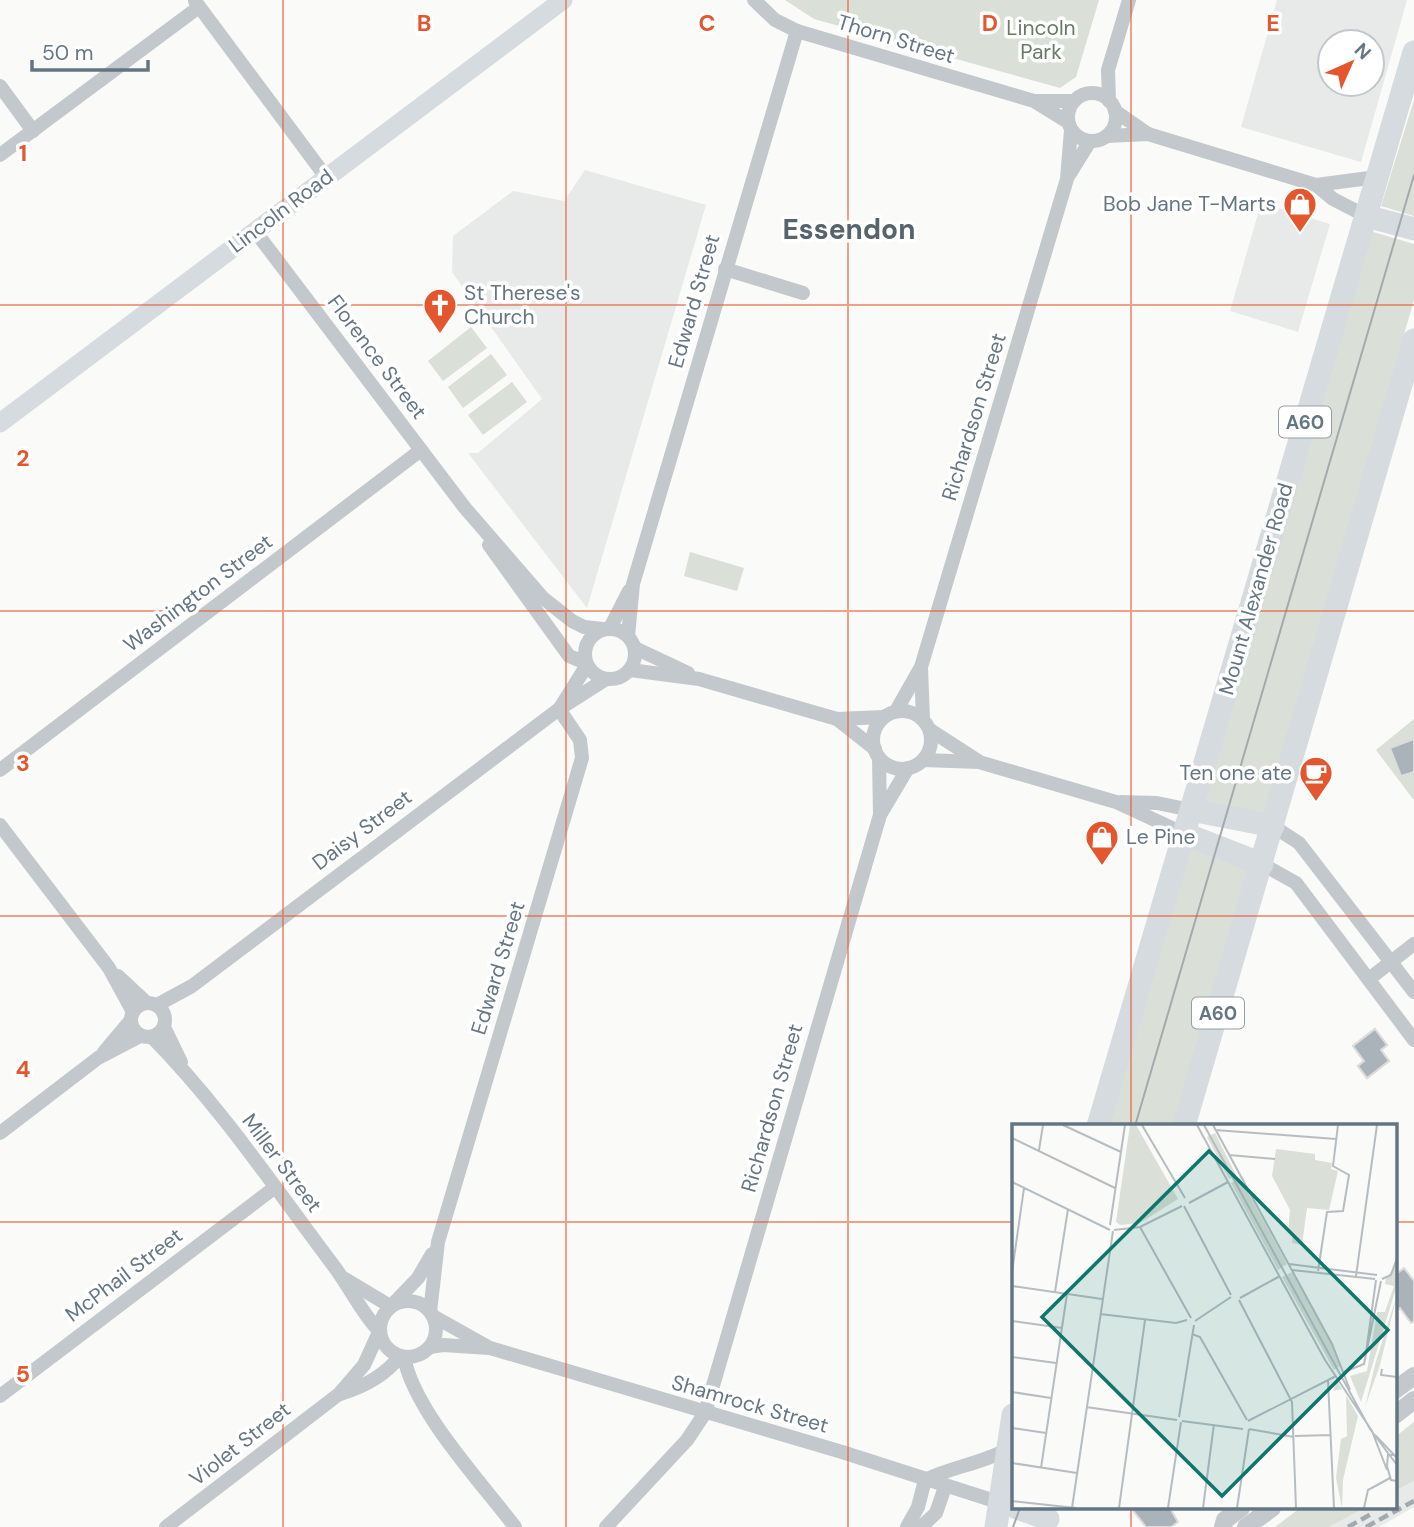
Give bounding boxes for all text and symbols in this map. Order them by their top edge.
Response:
text: B [417,8,431,38]
text: C [699,8,715,38]
street label: Thorn Street [834,8,958,70]
text: D [982,8,998,38]
text: E [1266,8,1280,38]
park label: Lincoln Park [1006,14,1076,66]
scale bar [32,28,147,72]
north arrow [1316,28,1386,98]
text: N [1349,38,1376,65]
text: 50 m [42,39,93,67]
text: 1 [19,138,27,168]
street label: Lincoln Road [223,163,339,259]
shop icon: Bob Jane T-Marts [1281,185,1319,234]
place label: Bob Jane T-Marts [1103,190,1276,218]
district label: Essendon [783,211,915,248]
street label: Edward Street [662,231,726,371]
place label: St Therese's Church [464,279,581,331]
church icon: St Therese's Church [421,286,459,335]
street label: Florence Street [321,289,433,425]
street label: Richardson Street [935,330,1013,504]
road number: A60 [1279,406,1331,438]
text: 2 [16,443,30,473]
street label: Mount Alexander Road [1212,480,1300,698]
street label: Washington Street [118,528,278,658]
text: 3 [16,748,30,778]
cafe icon: Ten one ate [1297,754,1335,803]
place label: Ten one ate [1180,759,1292,787]
street label: Daisy Street [307,783,417,877]
shop icon: Le Pine [1083,818,1121,867]
place label: Le Pine [1126,823,1195,851]
street label: Edward Street [464,898,532,1038]
road number: A60 [1192,998,1244,1028]
street label: Richardson Street [735,1021,809,1195]
text: 4 [16,1054,31,1084]
street label: Miller Street [236,1108,328,1218]
inset map [1012,1124,1396,1510]
street label: McPhail Street [60,1222,188,1328]
text: 5 [16,1359,30,1389]
street label: Shamrock Street [668,1368,832,1440]
street label: Violet Street [184,1396,296,1492]

